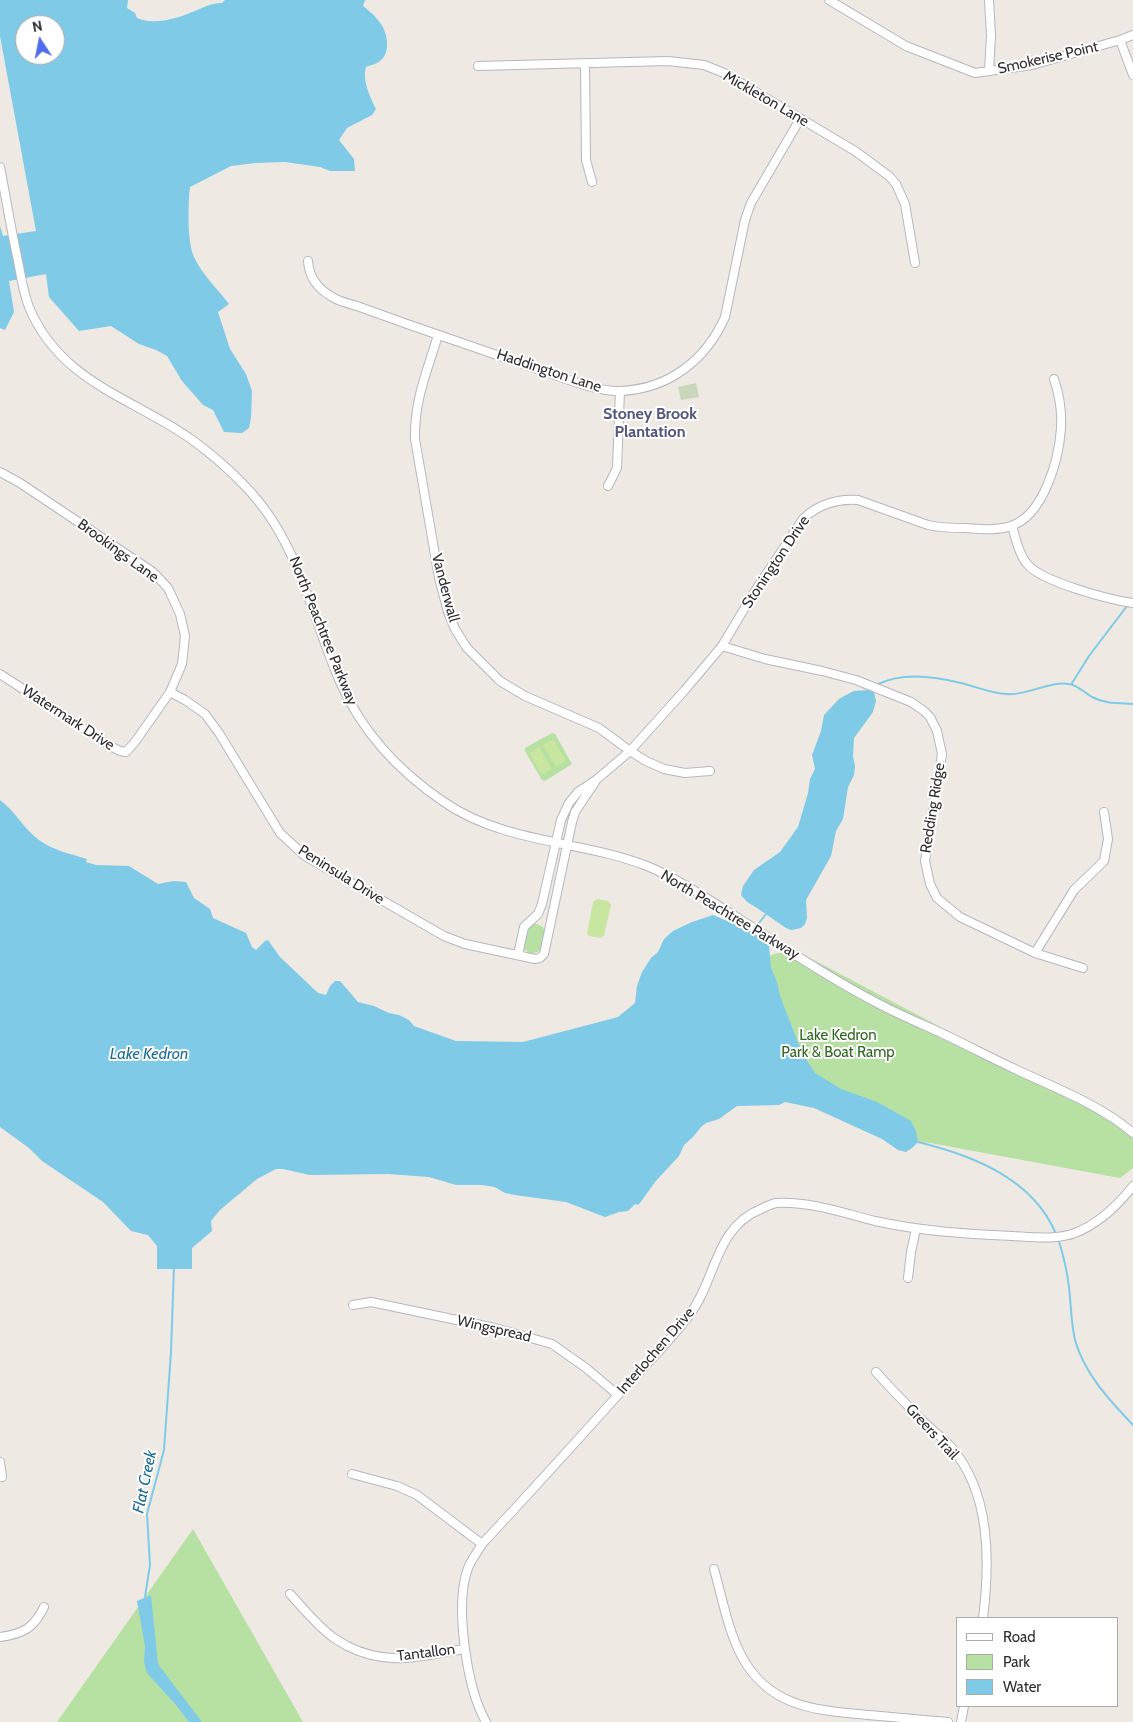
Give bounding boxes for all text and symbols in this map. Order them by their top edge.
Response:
north arrow [15,15,65,65]
text: N [31,16,44,36]
street label: Smokerise Point [996,38,1100,78]
street label: Mickleton Lane [720,67,812,131]
street label: Haddington Lane [494,346,604,396]
district label: Stoney Brook Plantation [603,404,697,442]
street label: Stonington Drive [738,512,814,612]
street label: Brookings Lane [74,515,162,587]
street label: Vanderwall [427,552,463,624]
street label: North Peachtree Parkway [285,554,361,708]
street label: Watermark Drive [18,681,118,755]
street label: Redding Ridge [917,762,949,854]
street label: Peninsula Drive [295,841,387,909]
street label: North Peachtree Parkway [657,866,803,964]
park label: Lake Kedron Park & Boat Ramp [781,1027,895,1062]
water label: Lake Kedron [110,1044,188,1064]
street label: Interlochen Drive [613,1304,699,1398]
street label: Wingspread [455,1312,533,1346]
street label: Greers Trail [902,1400,962,1464]
water label: Flat Creek [129,1449,161,1515]
legend [956,1617,1118,1707]
text: Road [1003,1628,1036,1646]
street label: Tantallon [396,1641,456,1665]
text: Park [1003,1653,1030,1671]
text: Water [1003,1678,1041,1696]

